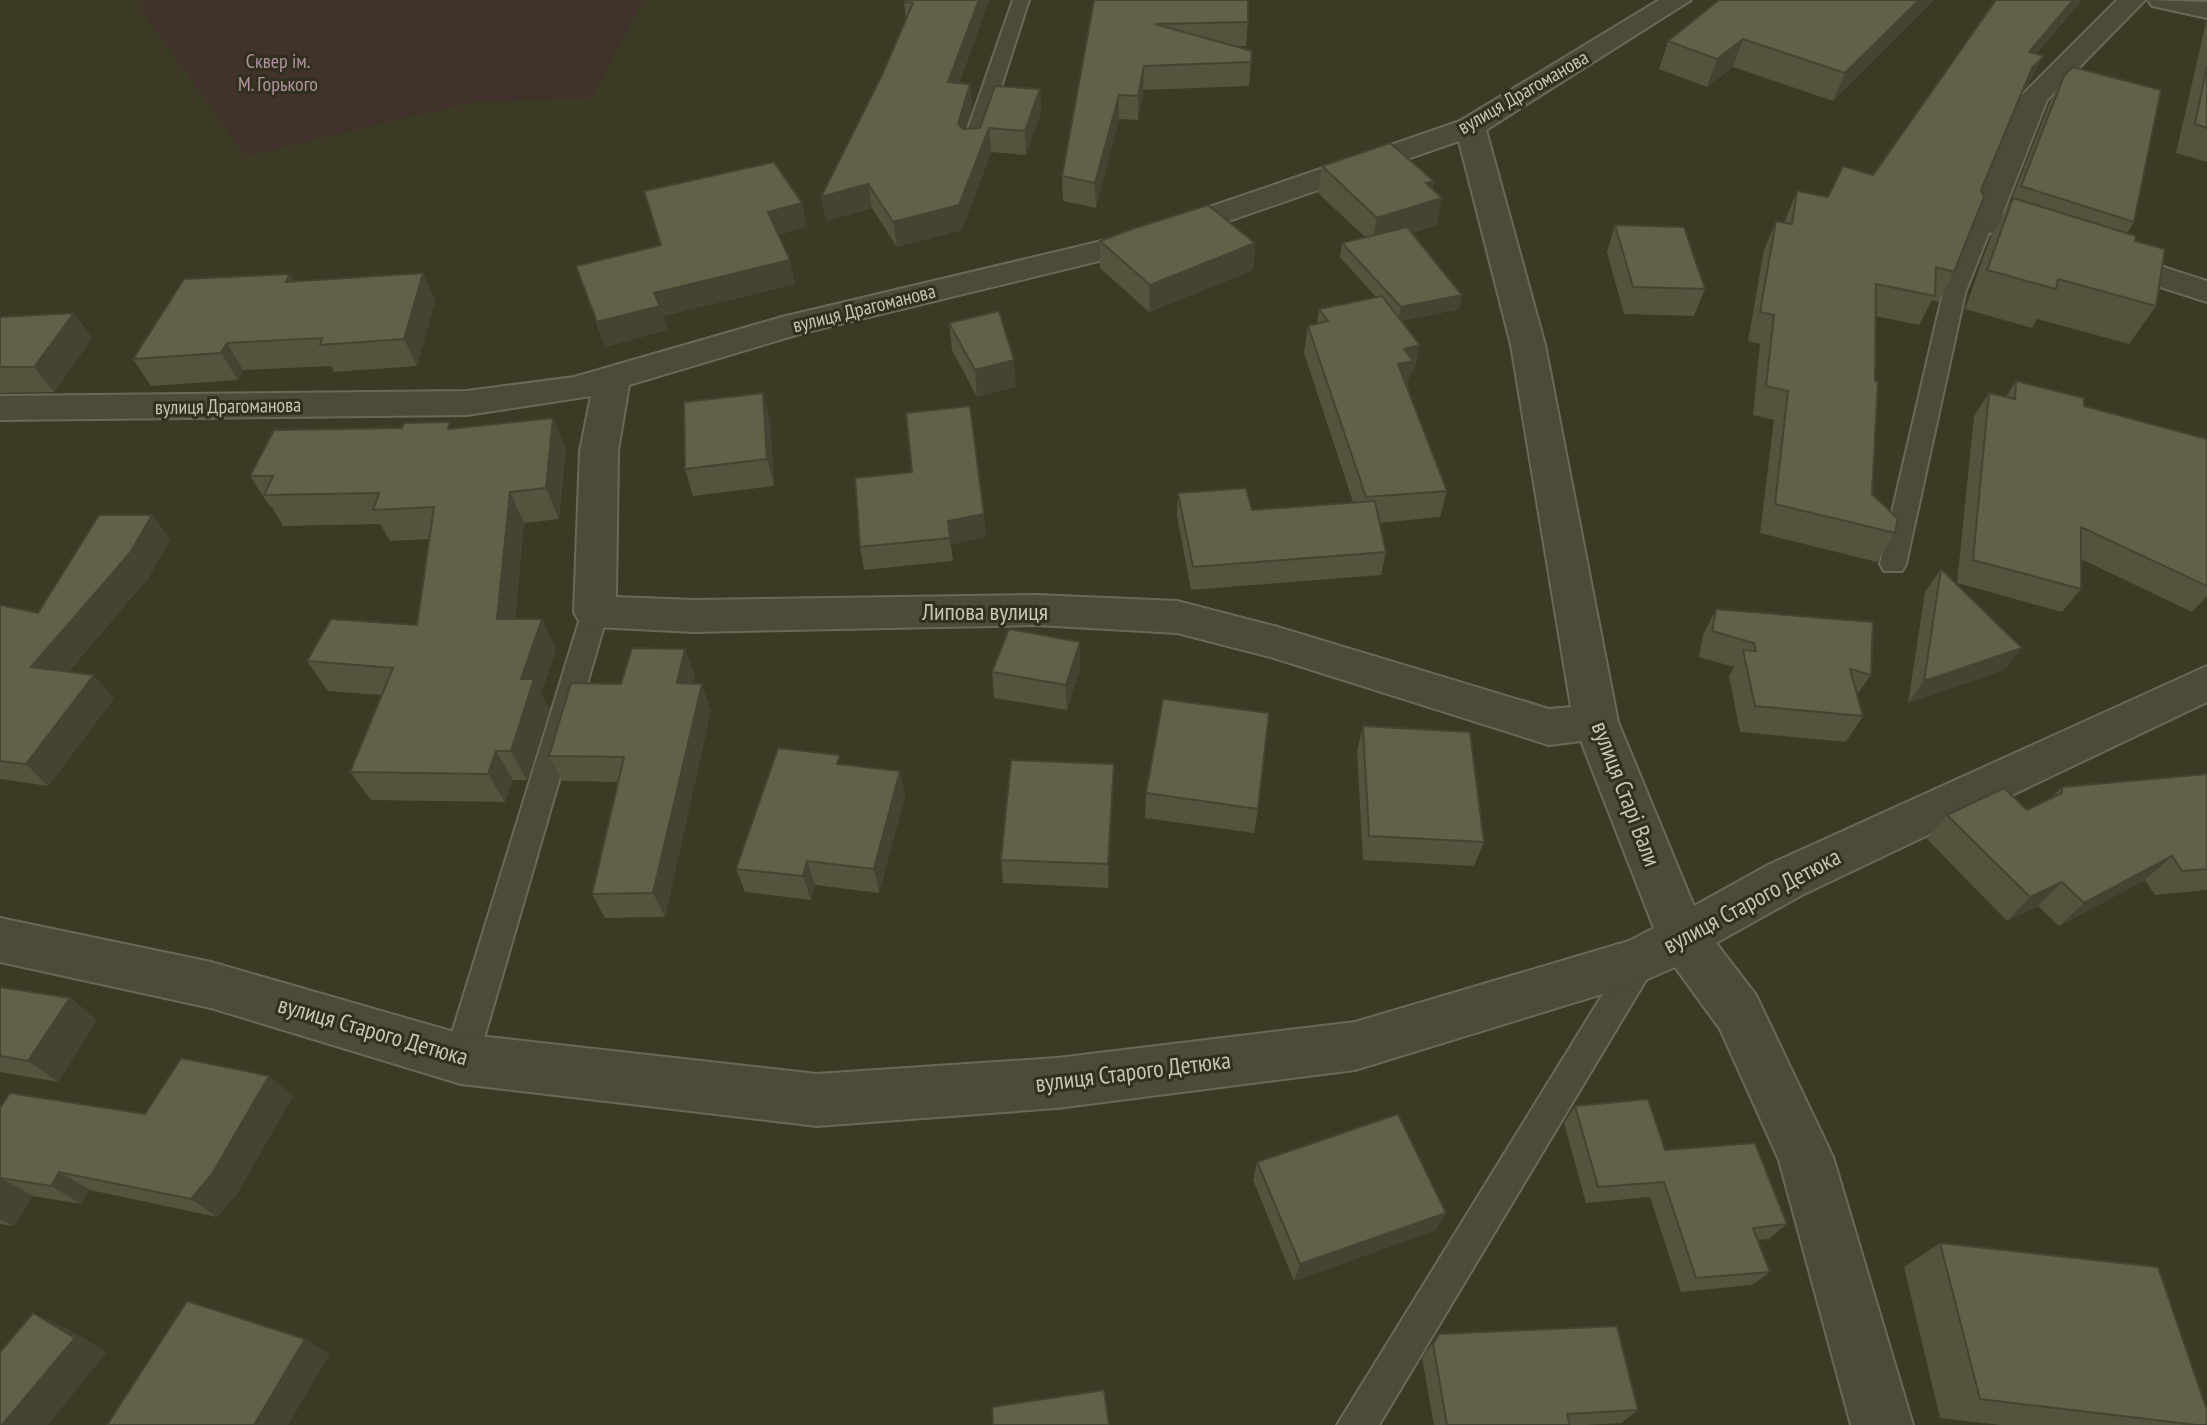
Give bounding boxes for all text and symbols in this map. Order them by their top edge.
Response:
street label: вулиця Драгоманова [1453,44,1593,140]
park label: Сквер ім. М. Горького [238,48,318,97]
street label: вулиця Драгоманова [790,278,938,338]
street label: вулиця Драгоманова [155,392,301,420]
street label: Липова вулиця [921,596,1048,627]
street label: вулиця Старі Вали [1585,717,1668,871]
street label: вулиця Старого Детюка [1658,841,1846,960]
street label: вулиця Старого Детюка [274,989,472,1072]
street label: вулиця Старого Детюка [1034,1044,1232,1099]

